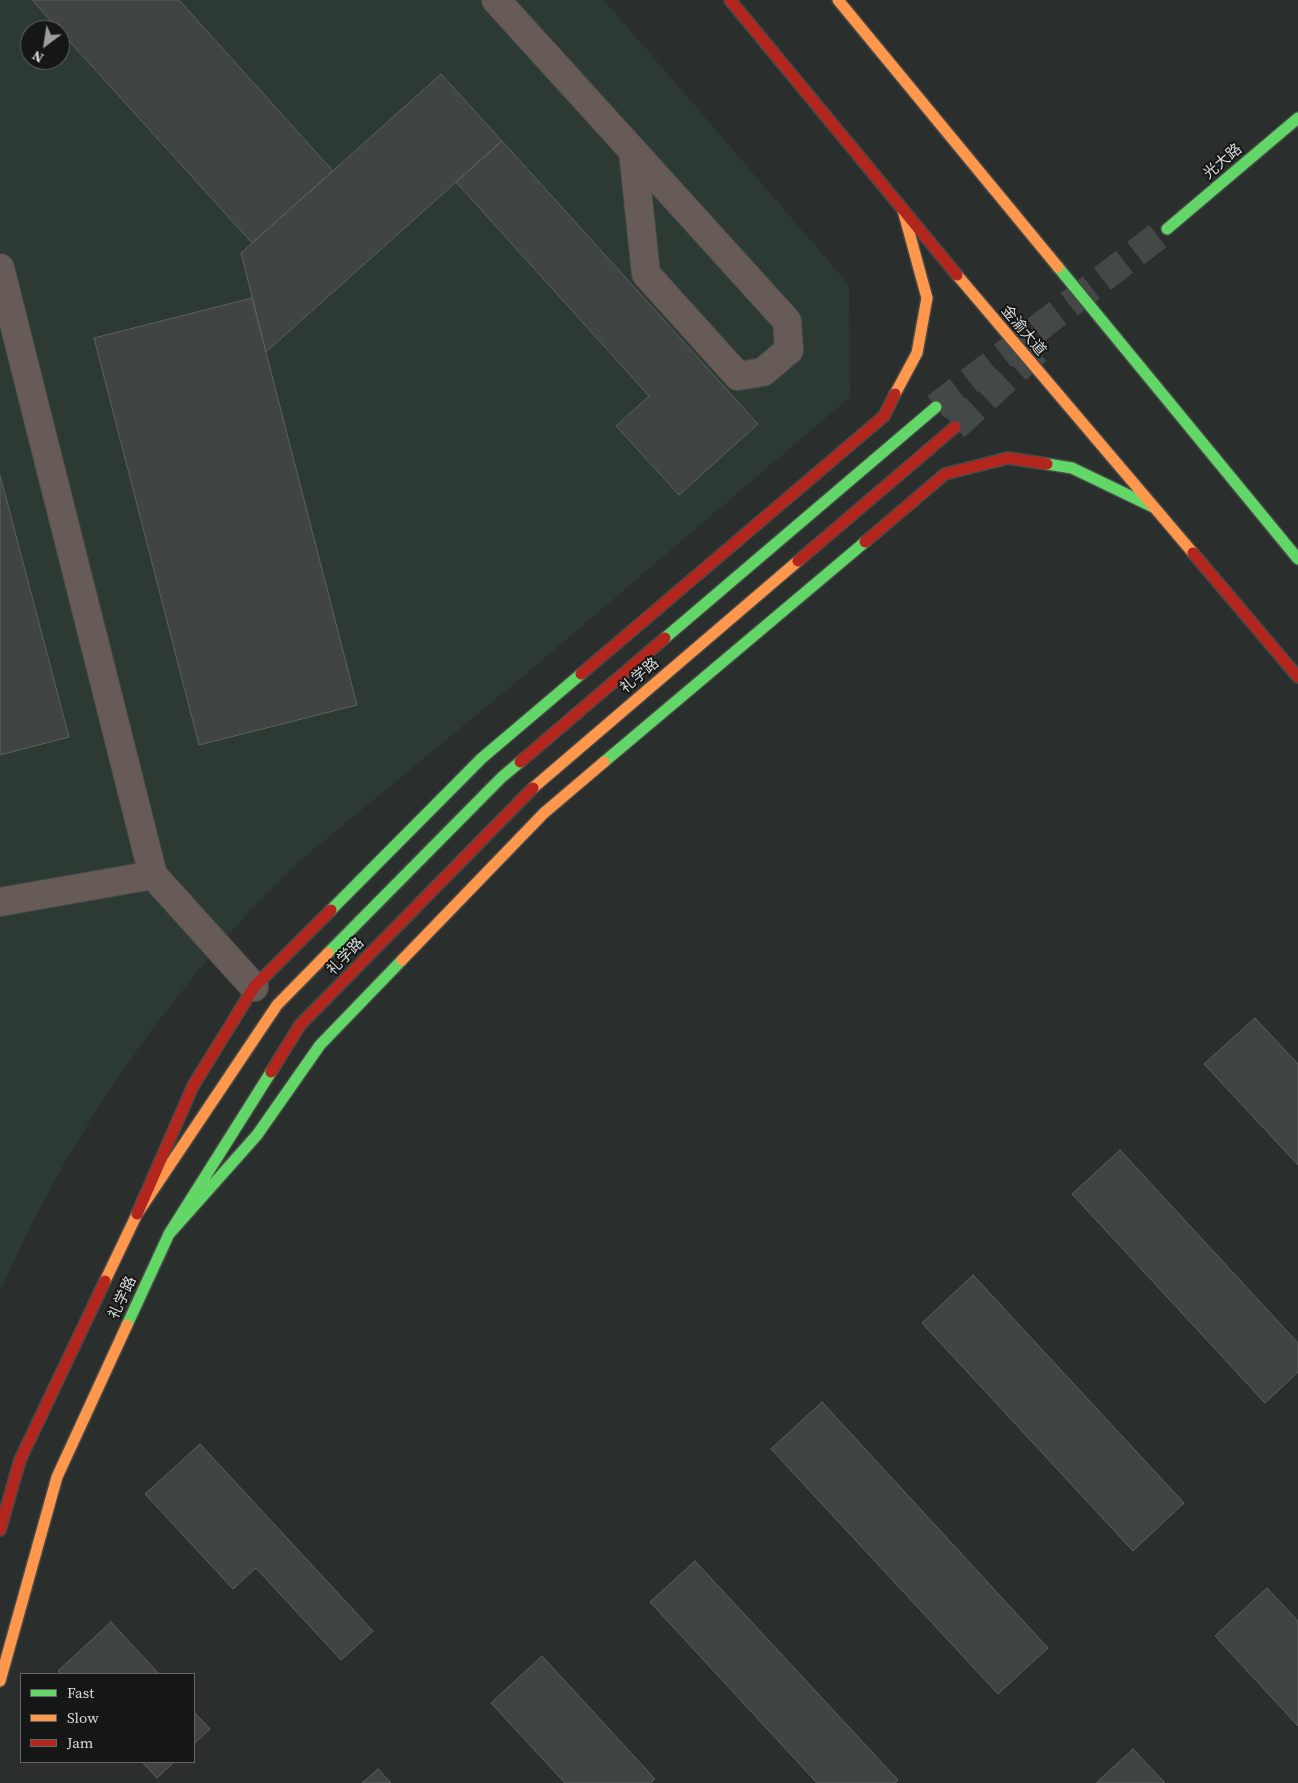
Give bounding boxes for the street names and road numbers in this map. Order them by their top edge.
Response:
street label: 光大路 [1200,141,1246,183]
street label: 金渝大道 [997,302,1049,360]
street label: 礼学路 [617,655,663,697]
street label: 礼学路 [324,935,368,979]
street label: 礼学路 [105,1274,141,1322]

